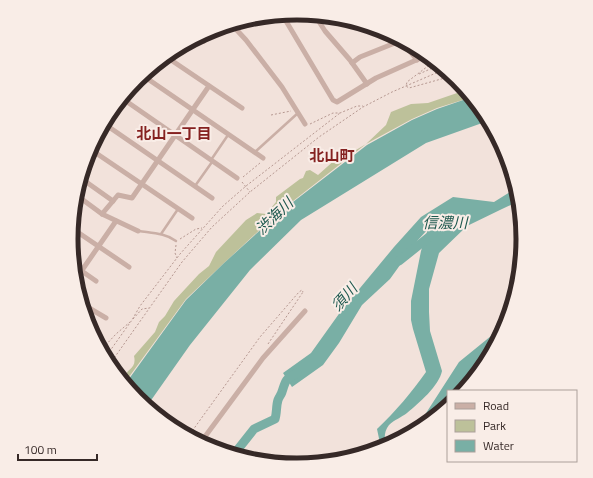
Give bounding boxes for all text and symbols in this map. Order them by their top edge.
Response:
district label: 北山一丁目 [136,122,212,145]
district label: 北山町 [309,144,355,167]
water label: 渋海川 [250,191,300,240]
water label: 信濃川 [422,211,469,234]
water label: 須川 [325,277,364,316]
legend [447,390,577,462]
text: Road [483,396,509,415]
text: Park [483,416,506,435]
scale bar [18,436,97,462]
text: Water [483,436,514,455]
text: 100 m [24,440,57,459]

